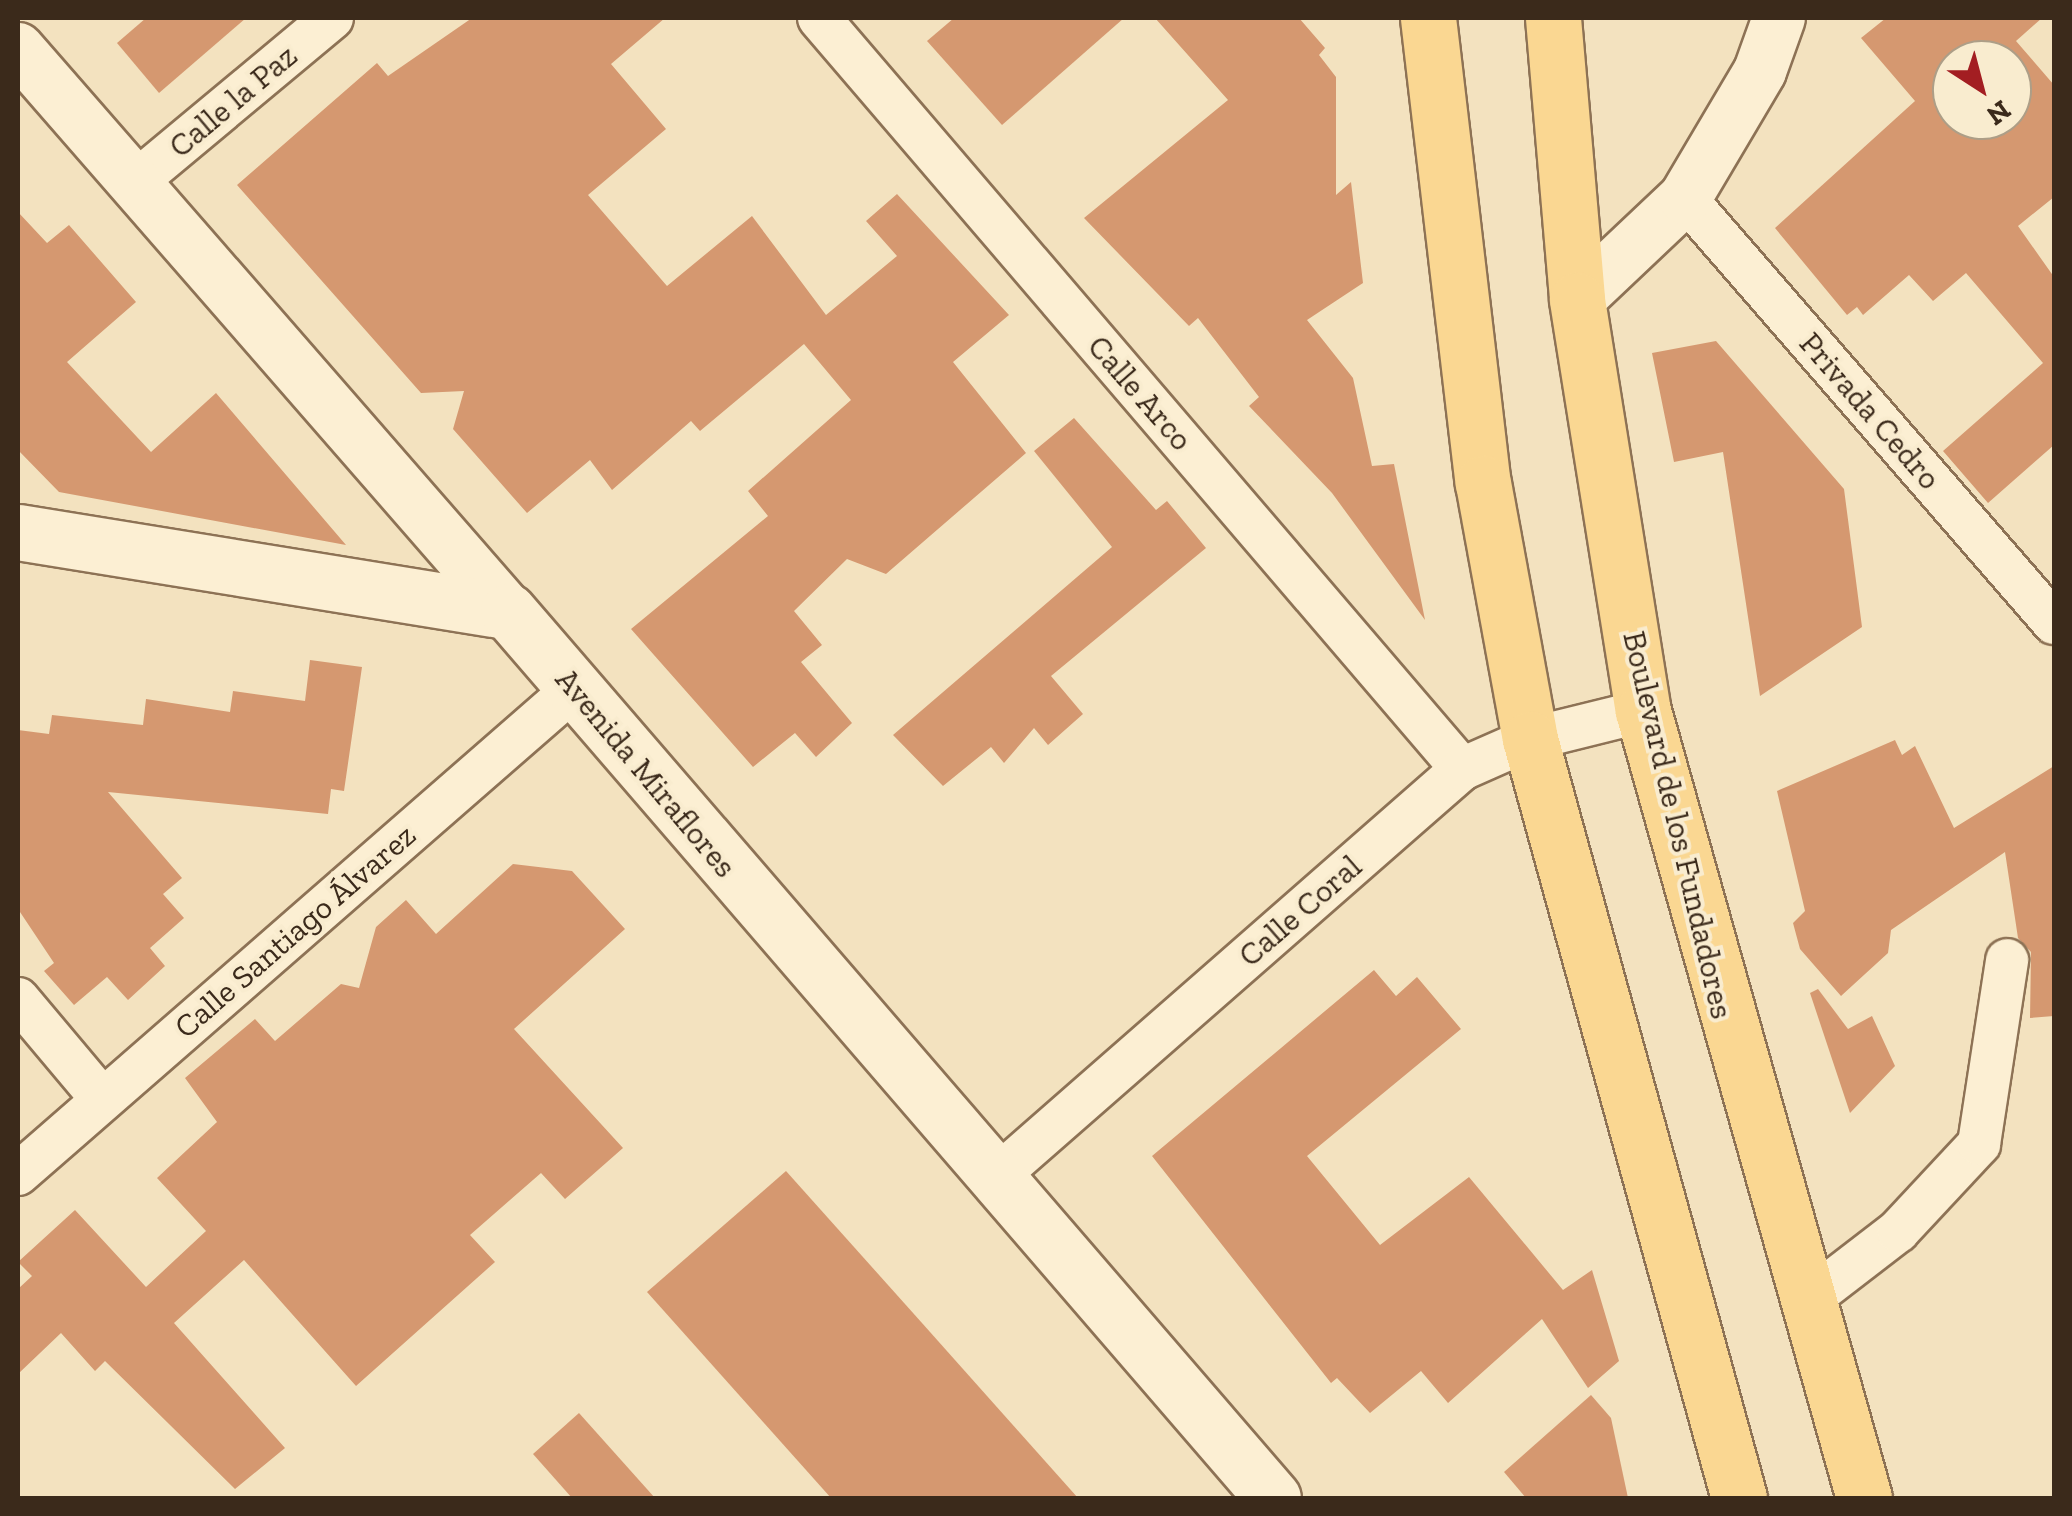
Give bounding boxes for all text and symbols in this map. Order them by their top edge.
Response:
street label: Calle la Paz [161,36,305,166]
north arrow [1932,40,2032,140]
text: N [1980,93,2017,133]
street label: Privada Cedro [1791,325,1949,497]
street label: Calle Arco [1079,327,1201,459]
street label: Boulevard de los Fundadores [1615,628,1741,1022]
street label: Avenida Miraflores [547,661,745,885]
street label: Calle Santiago Álvarez [166,816,424,1046]
street label: Calle Coral [1231,847,1369,975]

